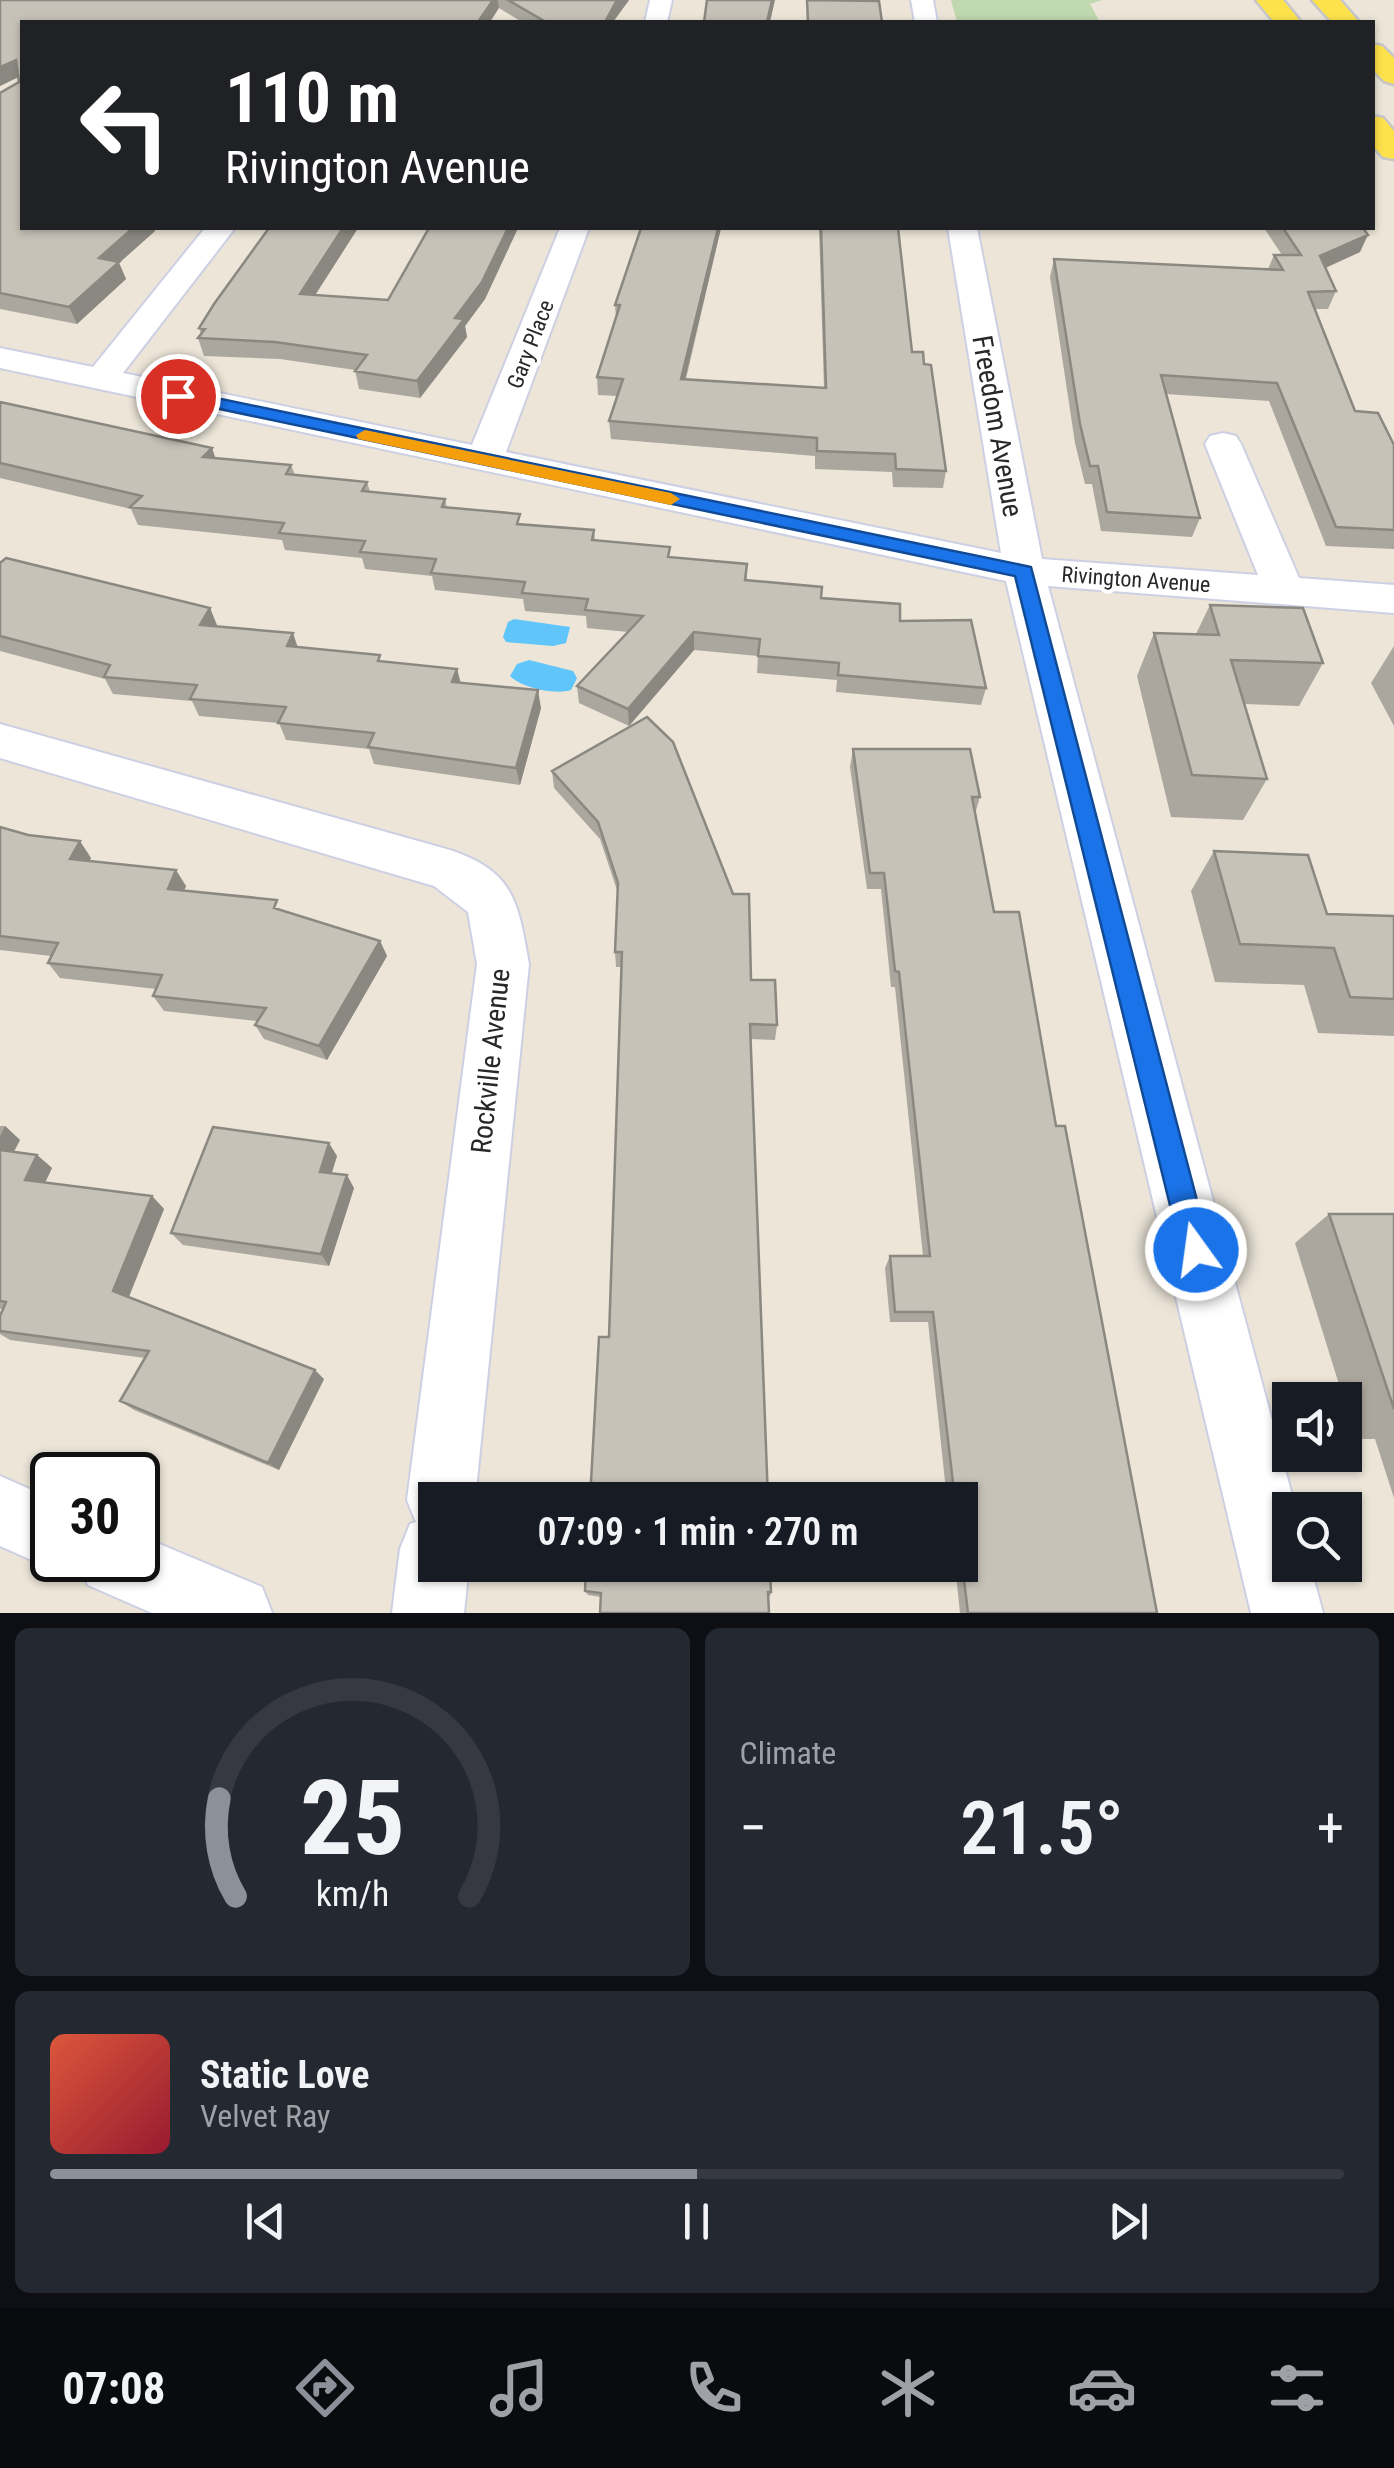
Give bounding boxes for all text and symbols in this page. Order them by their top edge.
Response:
text: 110 m [225,57,399,139]
icon: left [60,60,190,190]
text: Rivington Avenue [225,141,530,194]
street label: Gary Place [502,296,559,392]
street label: Freedom Avenue [965,333,1030,519]
pin [136,354,221,439]
icon: arrive [151,369,206,424]
street label: Rivington Avenue [1061,562,1211,597]
street label: Rockville Avenue [464,967,517,1155]
position arrow [1144,1198,1248,1302]
map controls [1272,1382,1362,1582]
button: sound [1272,1382,1362,1472]
speed limit sign: 30 [30,1452,160,1582]
button: search [1272,1492,1362,1582]
text: 07:09 · 1 min · 270 m [538,1510,858,1554]
text: Climate [740,1734,836,1772]
text: 25 [300,1758,405,1879]
text: 21.5° [960,1784,1124,1872]
text: − [740,1796,767,1860]
text: + [1317,1796,1344,1860]
text: km/h [315,1873,389,1915]
text: Static Love [200,2053,369,2097]
text: Velvet Ray [200,2097,330,2135]
icon: previous [238,2194,293,2249]
icon: pause [669,2194,724,2249]
icon: next [1101,2194,1156,2249]
icon: directions [290,2353,360,2423]
icon: music [484,2353,554,2423]
icon: phone [679,2353,749,2423]
icon: climate [873,2353,943,2423]
icon: car [1067,2353,1137,2423]
icon: filters [1262,2353,1332,2423]
text: 07:08 [62,2362,165,2415]

